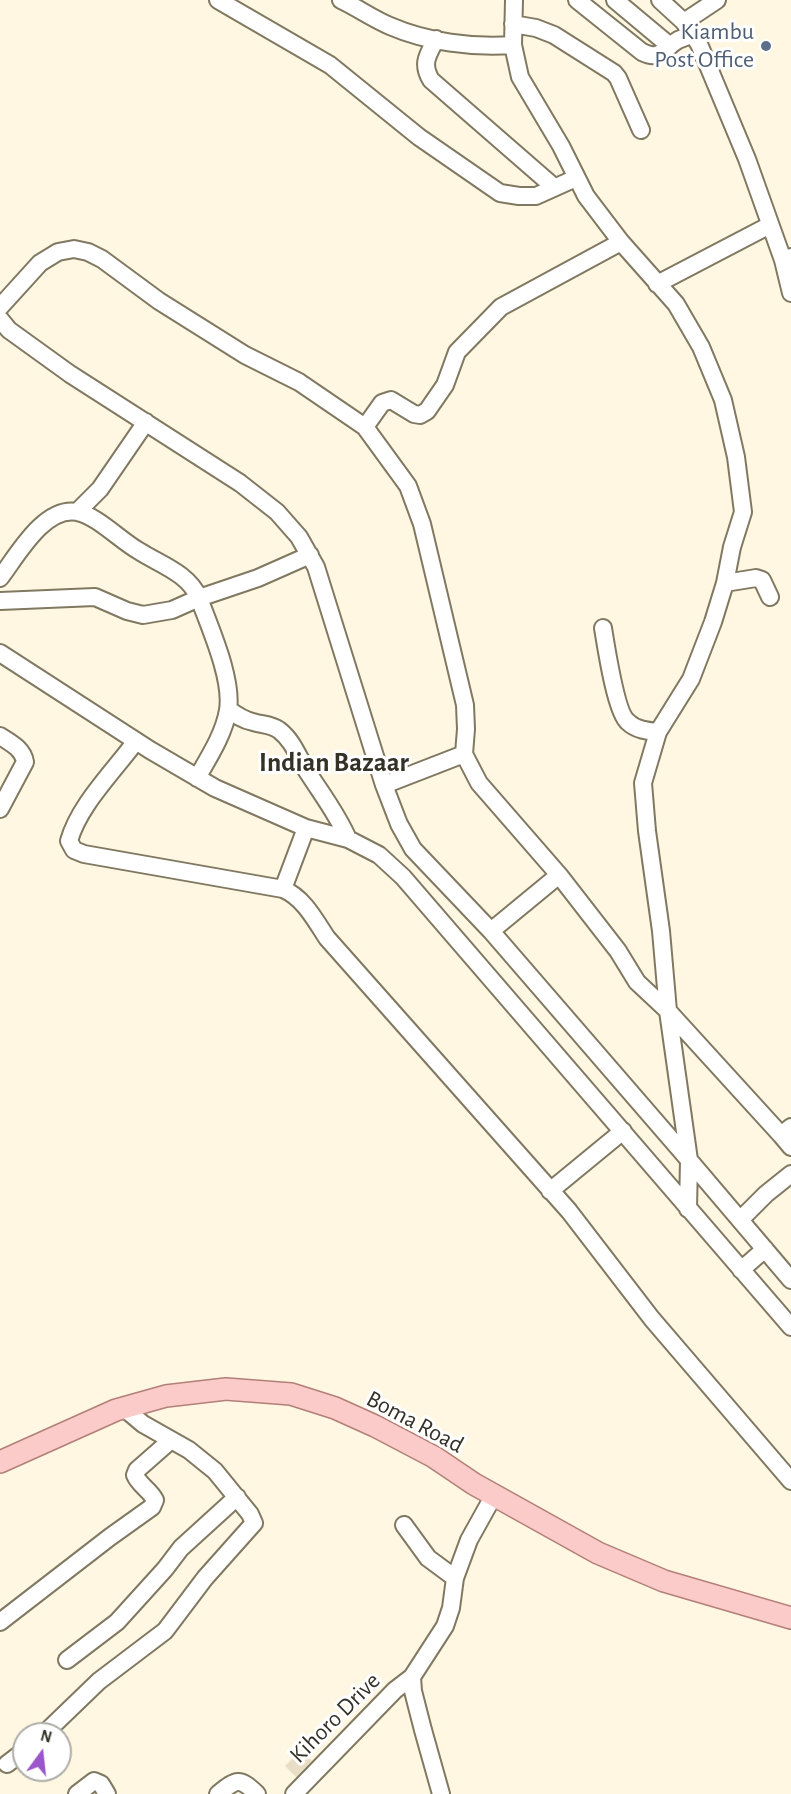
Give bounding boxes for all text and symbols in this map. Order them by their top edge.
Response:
place label: Kiambu Post Office [654,18,754,74]
marker: Kiambu Post Office [759,39,773,53]
district label: Indian Bazaar [259,747,409,779]
street label: Boma Road [361,1384,469,1460]
street label: Kihoro Drive [284,1667,386,1769]
north arrow [12,1722,72,1782]
text: N [39,1727,54,1746]

